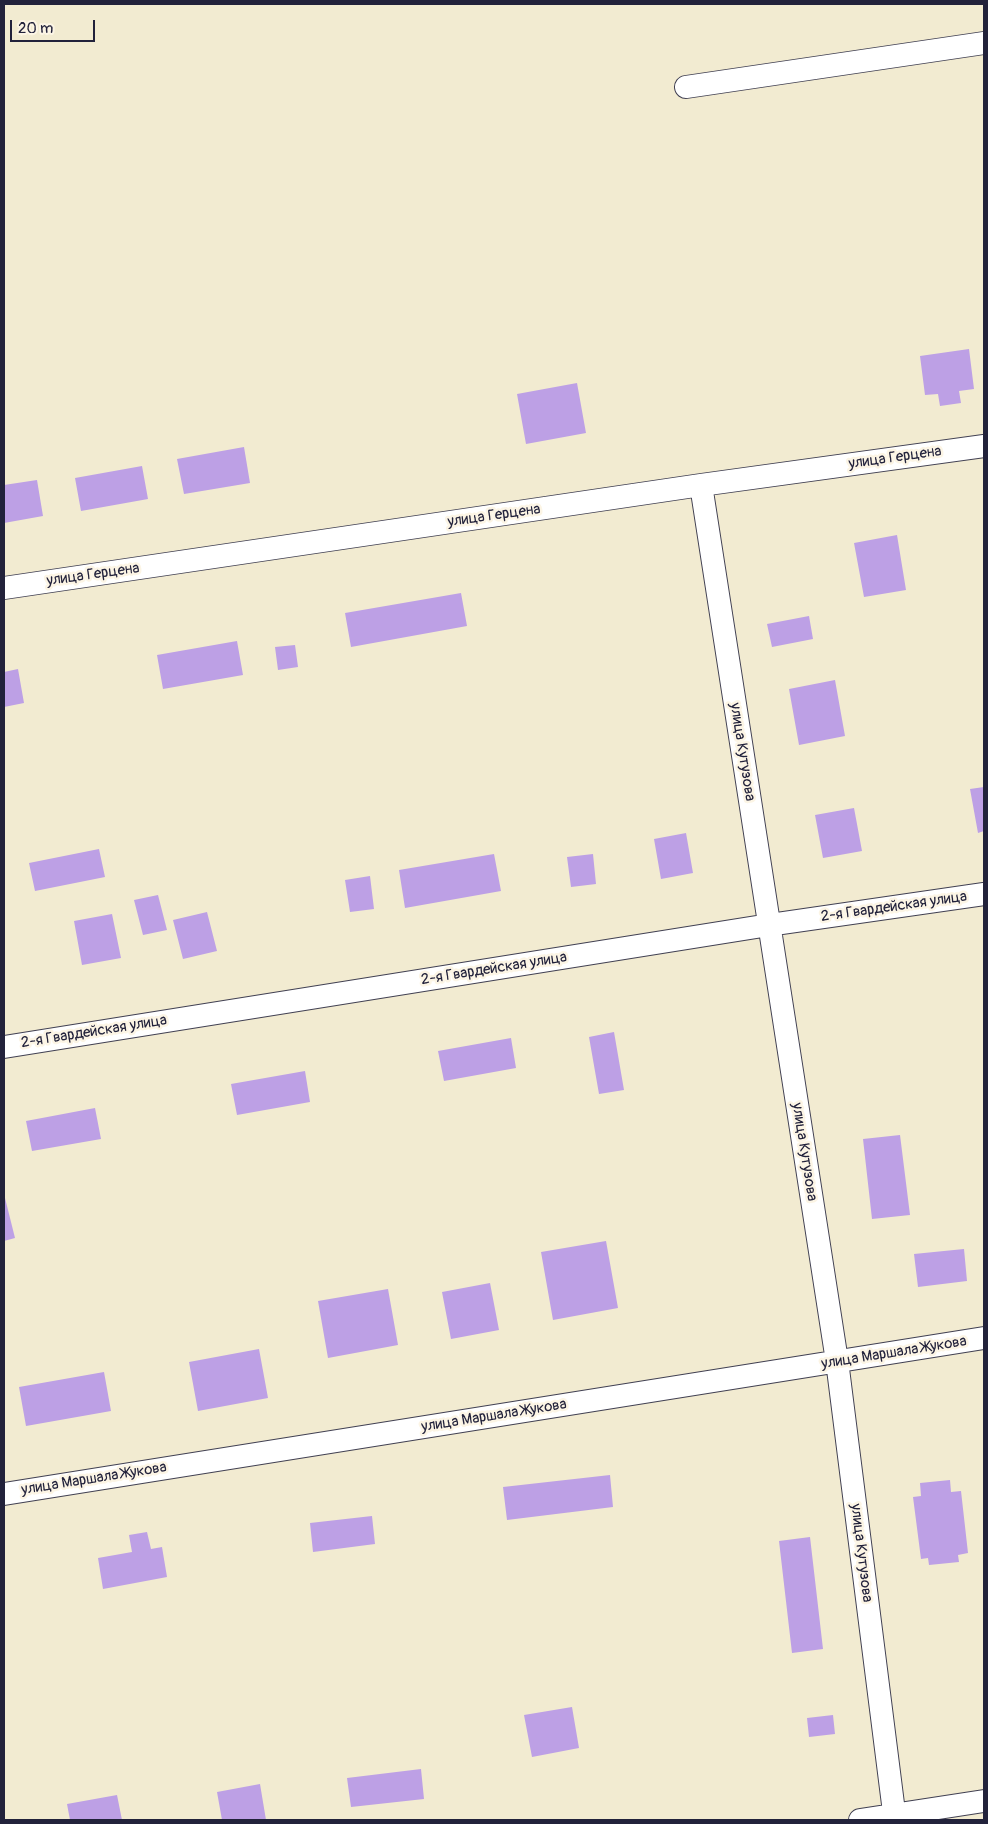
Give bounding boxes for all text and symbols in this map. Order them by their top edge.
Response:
scale bar [12,10,98,42]
text: 20 m [18,19,53,38]
street label: улица Герцена [847,443,943,473]
street label: улица Герцена [446,501,542,531]
street label: улица Герцена [45,560,141,590]
street label: улица Кутузова [725,702,759,802]
street label: 2-я Гвардейская улица [820,888,968,926]
street label: 2-я Гвардейская улица [420,949,568,989]
street label: 2-я Гвардейская улица [20,1012,168,1052]
street label: улица Кутузова [787,1102,821,1202]
street label: улица Маршала Жукова [820,1333,968,1373]
street label: улица Маршала Жукова [420,1396,568,1436]
street label: улица Маршала Жукова [20,1459,168,1499]
street label: улица Кутузова [846,1503,876,1603]

